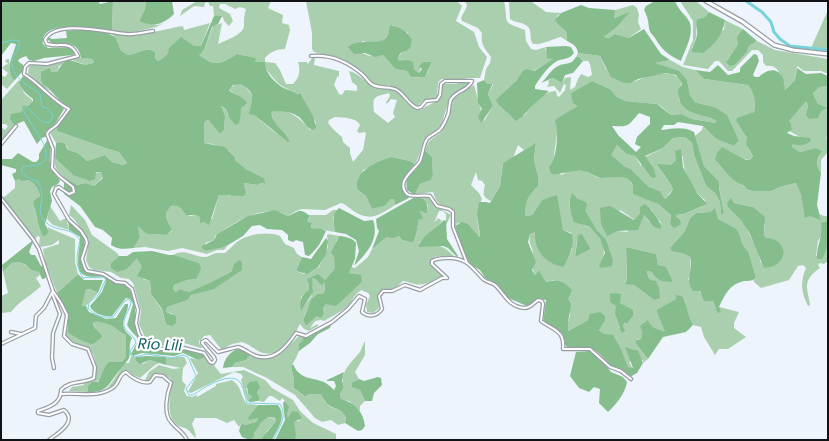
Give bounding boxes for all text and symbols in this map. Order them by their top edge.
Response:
water label: Río Lili [137,336,183,356]

